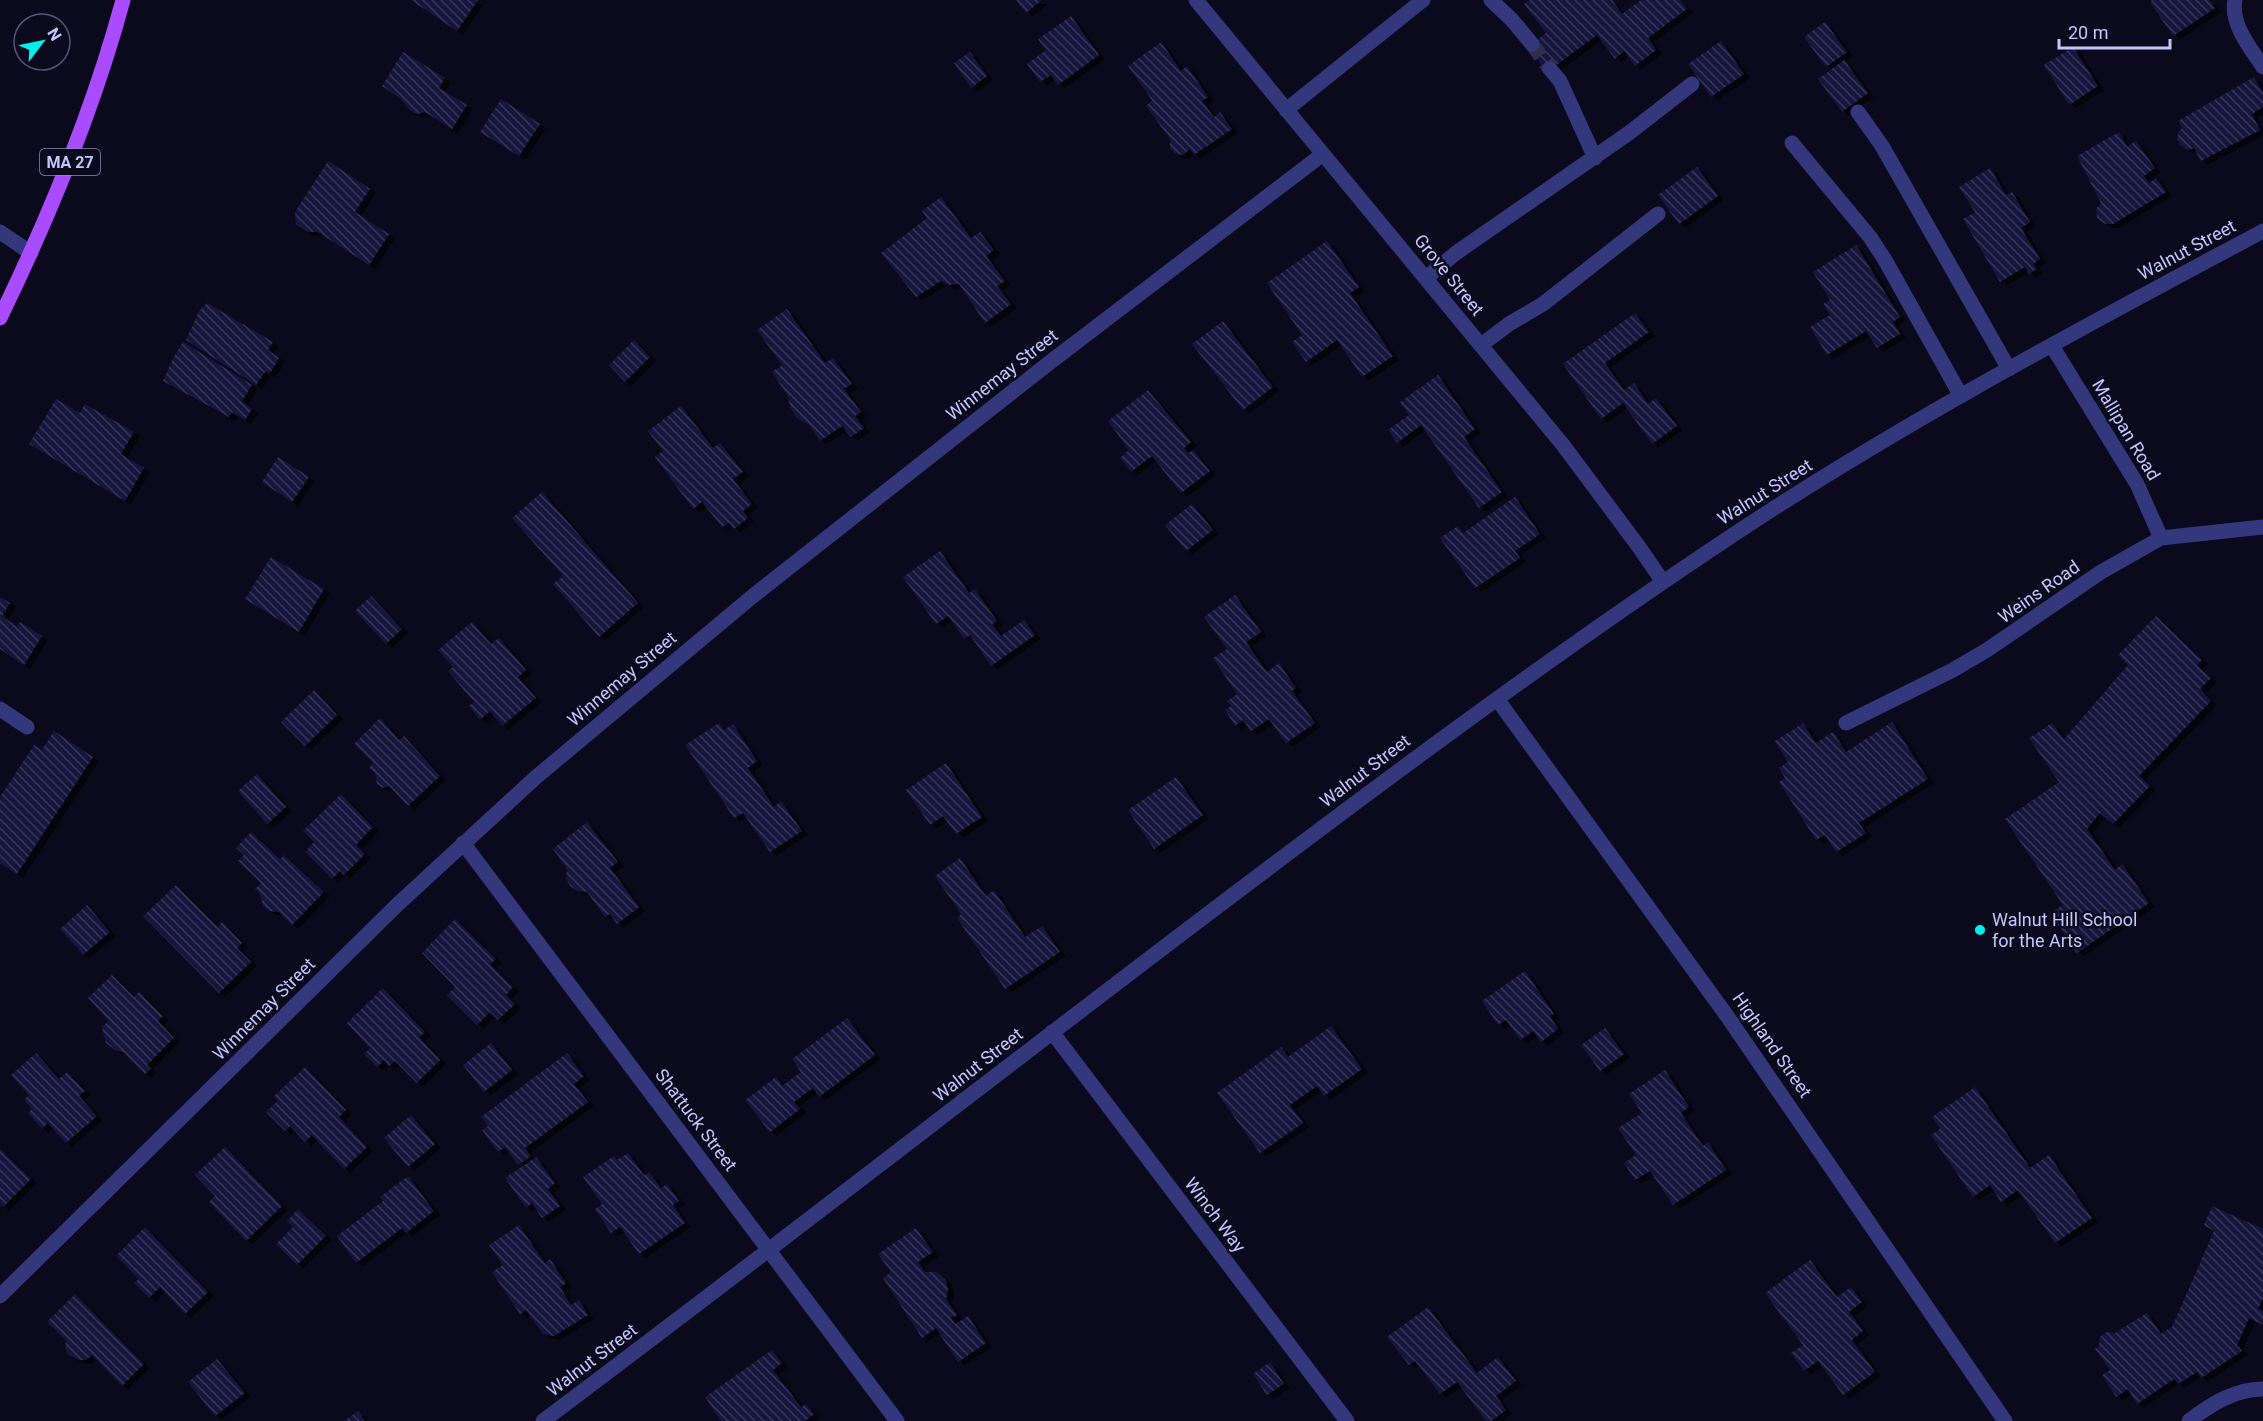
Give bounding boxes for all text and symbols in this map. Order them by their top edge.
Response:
north arrow [12,12,72,72]
scale bar [2059,12,2170,50]
text: 20 m [2068,22,2108,43]
text: N [43,24,65,44]
road number: MA 27 [40,149,100,175]
street label: Walnut Street [2134,215,2239,284]
street label: Grove Street [1410,230,1489,320]
street label: Winnemay Street [942,324,1062,425]
street label: Mallipan Road [2088,375,2165,484]
street label: Walnut Street [1714,454,1816,529]
street label: Weins Road [1994,556,2083,627]
street label: Winnemay Street [563,627,680,730]
street label: Walnut Street [1315,730,1414,811]
place label: Walnut Hill School for the Arts [1992,909,2137,951]
marker: Walnut Hill School for the Arts [1973,923,1987,937]
street label: Winnemay Street [208,953,319,1064]
street label: Highland Street [1728,988,1816,1101]
street label: Walnut Street [929,1023,1027,1106]
street label: Shattuck Street [651,1064,742,1175]
street label: Winch Way [1181,1173,1251,1257]
street label: Walnut Street [542,1319,641,1400]

